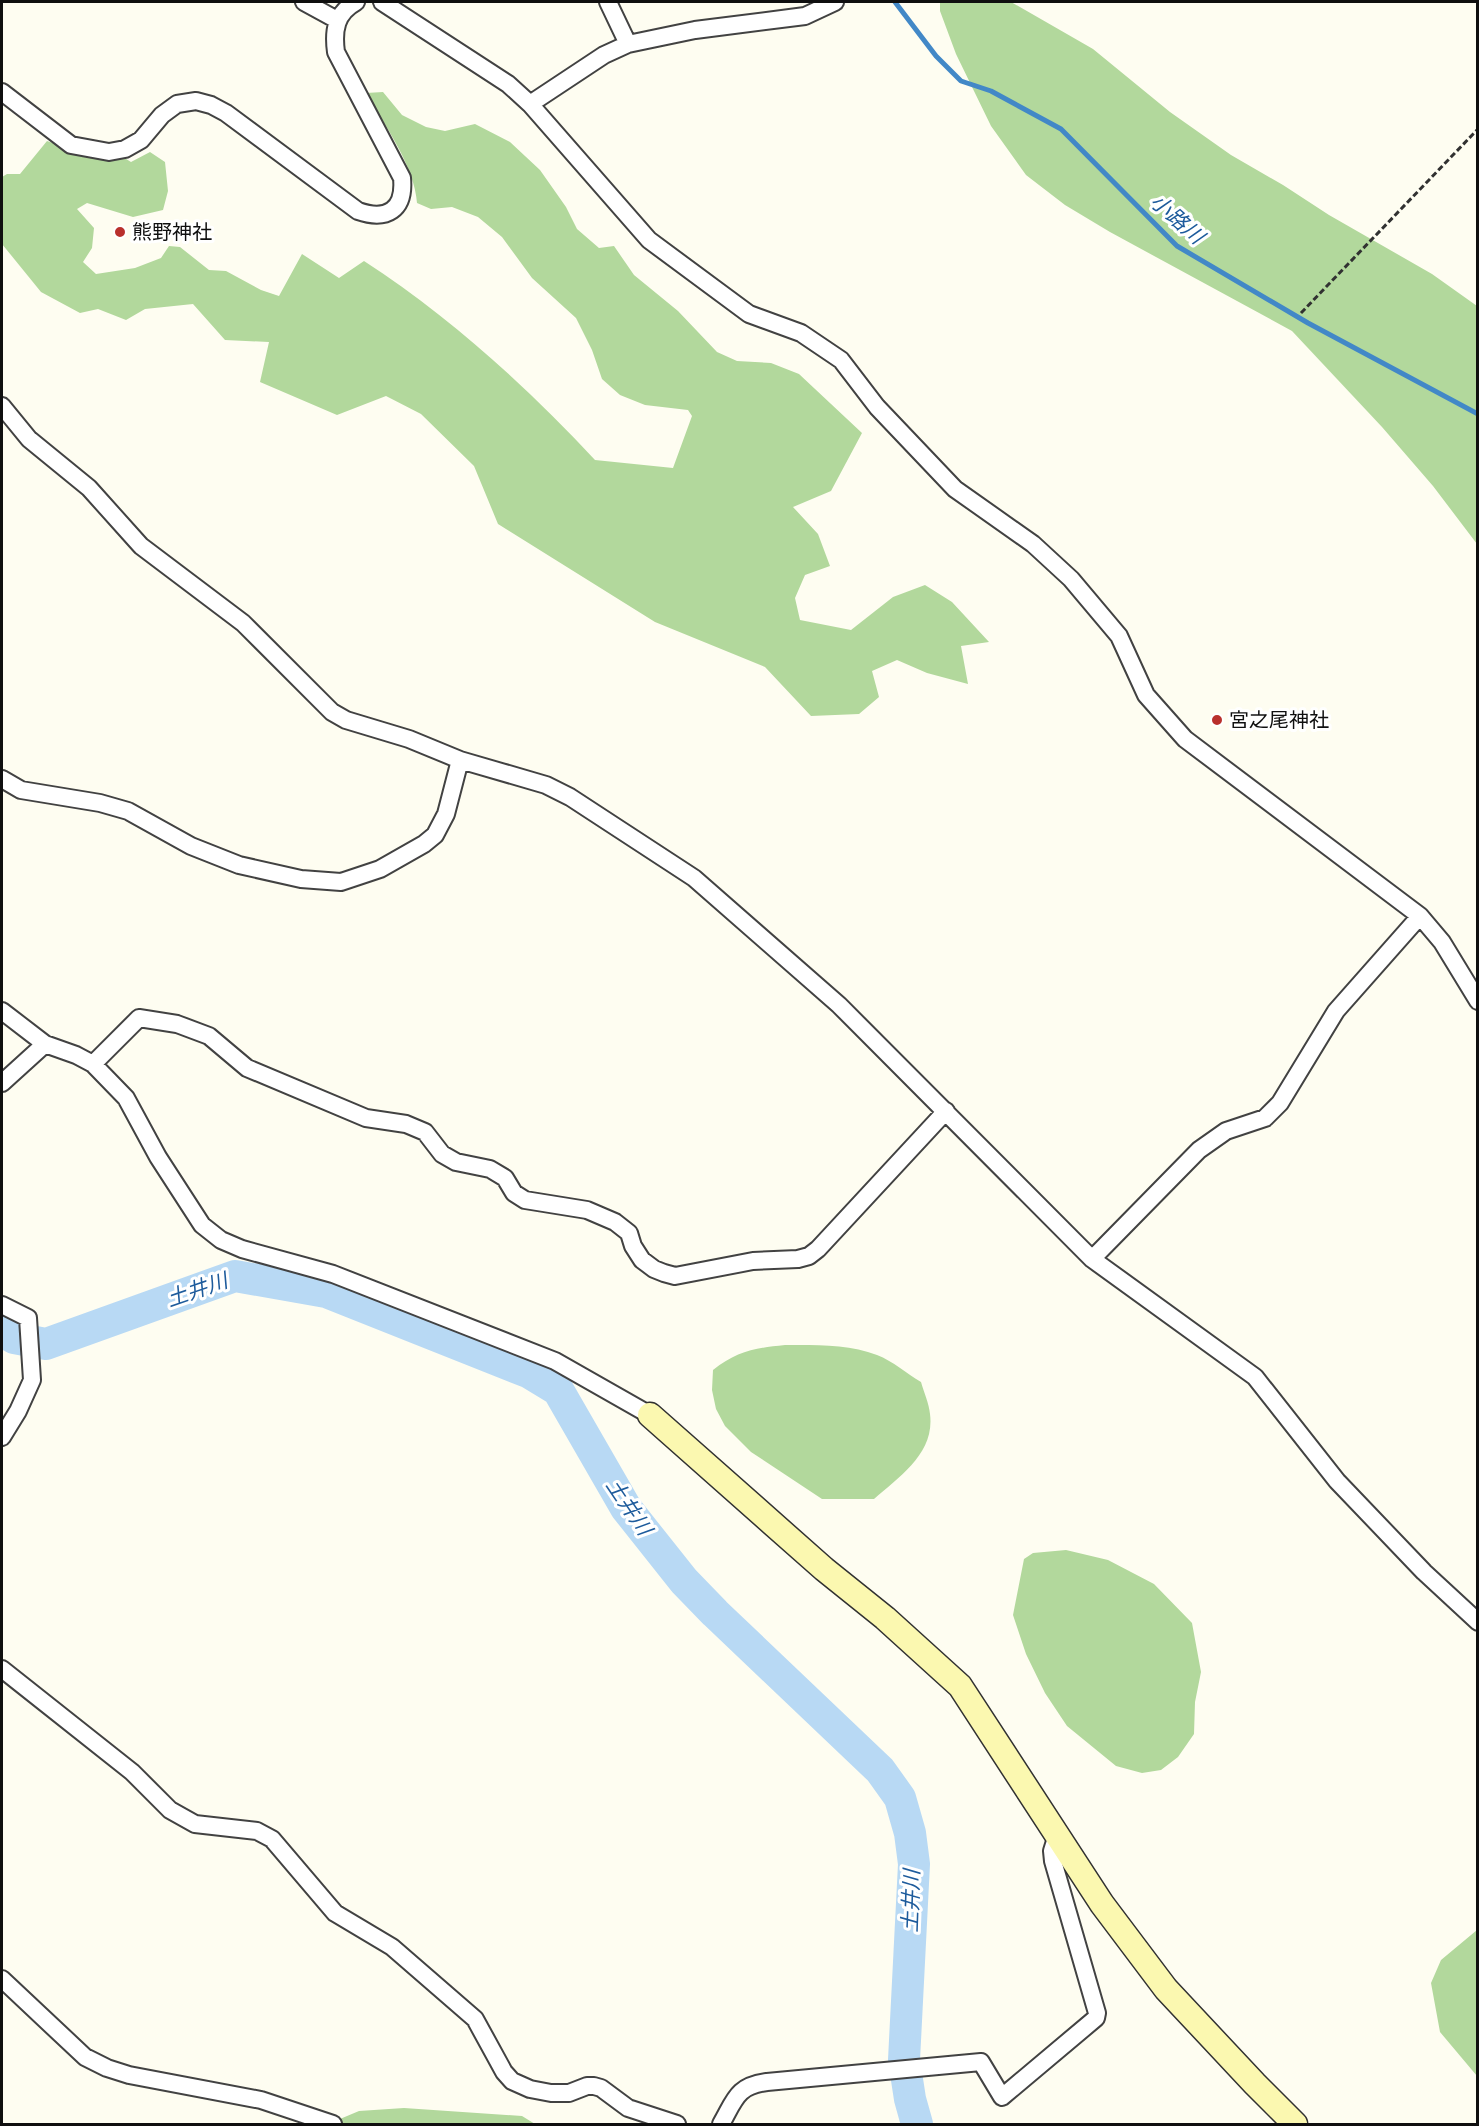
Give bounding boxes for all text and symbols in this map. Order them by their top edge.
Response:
water label: 小路川 [1145,188,1211,251]
place label: 熊野神社 [132,219,212,244]
marker: 熊野神社 [113,225,127,239]
place label: 宮之尾神社 [1229,707,1329,732]
marker: 宮之尾神社 [1210,713,1224,727]
water label: 土井川 [163,1266,233,1313]
water label: 土井川 [601,1473,659,1542]
water label: 土井川 [896,1867,925,1933]

